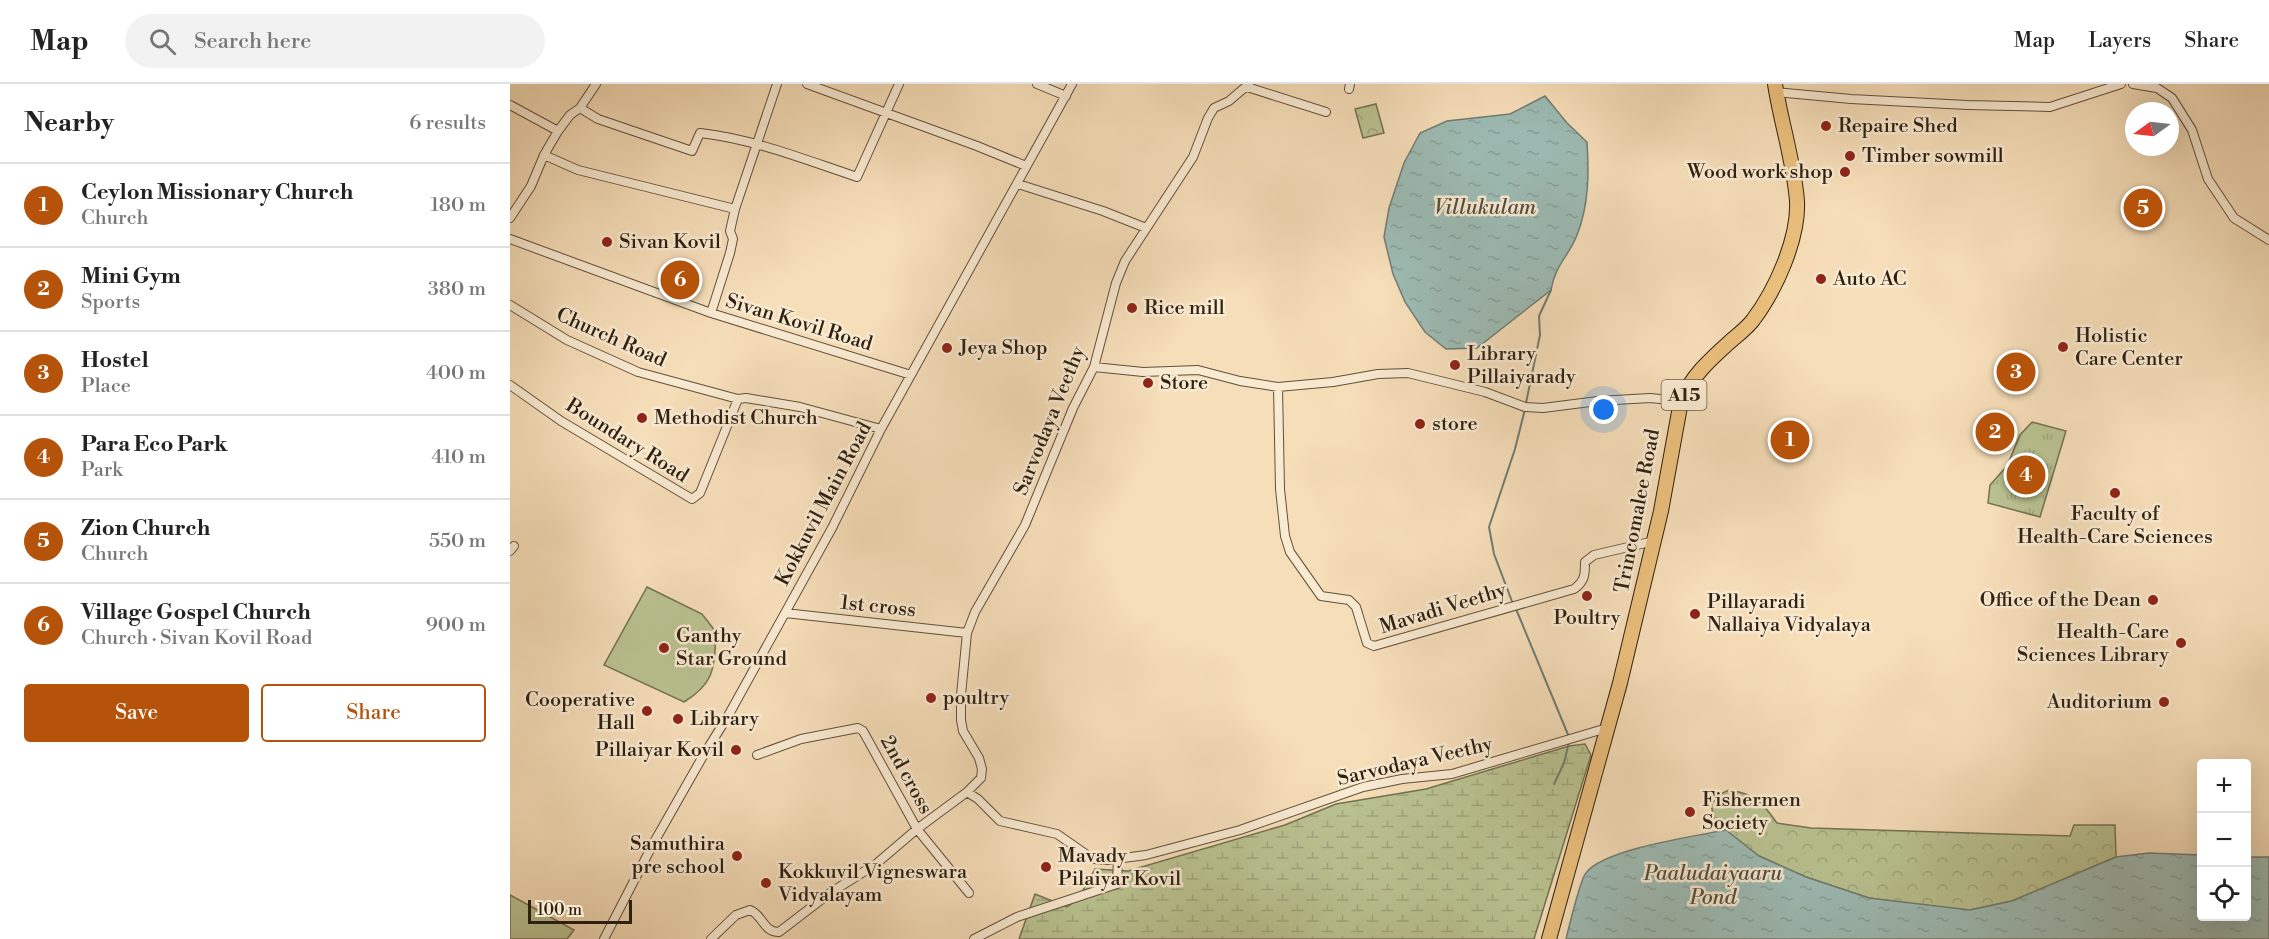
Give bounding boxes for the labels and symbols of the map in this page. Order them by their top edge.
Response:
north arrow [2125,102,2179,156]
place label: Repaire Shed [1838,114,1958,139]
marker: Repaire Shed [1819,119,1833,133]
place label: Timber sowmill [1862,144,2004,169]
marker: Timber sowmill [1843,149,1857,163]
place label: Wood work shop [1686,160,1833,185]
marker: Wood work shop [1838,165,1852,179]
pin: 5 [2124,186,2162,230]
water label: Villukulam [1434,195,1537,221]
place label: Sivan Kovil [619,230,721,255]
marker: Sivan Kovil [600,235,614,249]
pin: 6 [660,258,700,302]
place label: Auto AC [1832,267,1907,292]
marker: Auto AC [1814,272,1828,286]
street label: Sivan Kovil Road [722,289,876,357]
place label: Rice mill [1144,296,1225,321]
marker: Rice mill [1125,301,1139,315]
street label: Church Road [552,303,670,374]
place label: Holistic Care Center [2075,324,2183,372]
place label: Jeya Shop [958,336,1048,361]
marker: Holistic Care Center [2056,340,2070,354]
marker: Jeya Shop [940,341,954,355]
place label: Library Pillaiyarady [1467,342,1576,390]
street label: Sarvodaya Veethy [1009,343,1091,499]
pin: 3 [1996,350,2036,394]
marker: Library Pillaiyarady [1448,358,1462,372]
place label: Store [1160,371,1208,396]
marker: Store [1141,376,1155,390]
road number: A15 [1662,380,1706,410]
street label: Boundary Road [560,393,693,489]
your location [1589,395,1618,424]
place label: Methodist Church [654,406,818,431]
pin: 2 [1976,410,2014,454]
marker: Methodist Church [635,411,649,425]
place label: store [1432,412,1478,437]
street label: Kokkuvil Main Road [770,417,878,590]
marker: store [1413,417,1427,431]
pin: 1 [1770,418,1810,462]
street label: Trincomalee Road [1610,426,1666,595]
pin: 4 [2006,452,2046,498]
marker: Faculty of Health-Care Sciences [2108,486,2122,500]
place label: Faculty of Health-Care Sciences [2017,502,2213,550]
street label: Mavadi Veethy [1377,578,1510,640]
place label: Office of the Dean [1980,588,2141,613]
marker: Poultry [1580,589,1594,603]
place label: Pillayaradi Nallaiya Vidyalaya [1707,590,1872,638]
street label: 1st cross [839,591,917,623]
marker: Office of the Dean [2146,593,2160,607]
place label: Poultry [1553,606,1621,631]
marker: Pillayaradi Nallaiya Vidyalaya [1688,607,1702,621]
place label: Health-Care Sciences Library [2017,620,2169,668]
place label: Ganthy Star Ground [676,624,787,672]
marker: Health-Care Sciences Library [2174,636,2188,650]
marker: Ganthy Star Ground [657,641,671,655]
place label: poultry [943,686,1010,711]
place label: Cooperative Hall [525,688,635,736]
place label: Auditorium [2046,690,2152,715]
marker: poultry [924,691,938,705]
marker: Auditorium [2157,695,2171,709]
marker: Cooperative Hall [640,704,654,718]
place label: Library [690,707,759,732]
marker: Library [671,712,685,726]
street label: 2nd cross [874,731,938,819]
street label: Sarvodaya Veethy [1335,732,1495,792]
place label: Pillaiyar Kovil [595,738,724,763]
marker: Pillaiyar Kovil [729,743,743,757]
place label: Fishermen Society [1702,788,1801,836]
marker: Fishermen Society [1683,805,1697,819]
place label: Samuthira pre school [630,832,726,880]
place label: Mavady Pilaiyar Kovil [1058,844,1181,892]
marker: Samuthira pre school [730,849,744,863]
place label: Kokkuvil Vigneswara Vidyalayam [777,860,968,908]
marker: Mavady Pilaiyar Kovil [1039,860,1053,874]
water label: Paaludaiyaaru Pond [1643,861,1782,911]
marker: Kokkuvil Vigneswara Vidyalayam [759,876,773,890]
scale bar [528,897,632,924]

